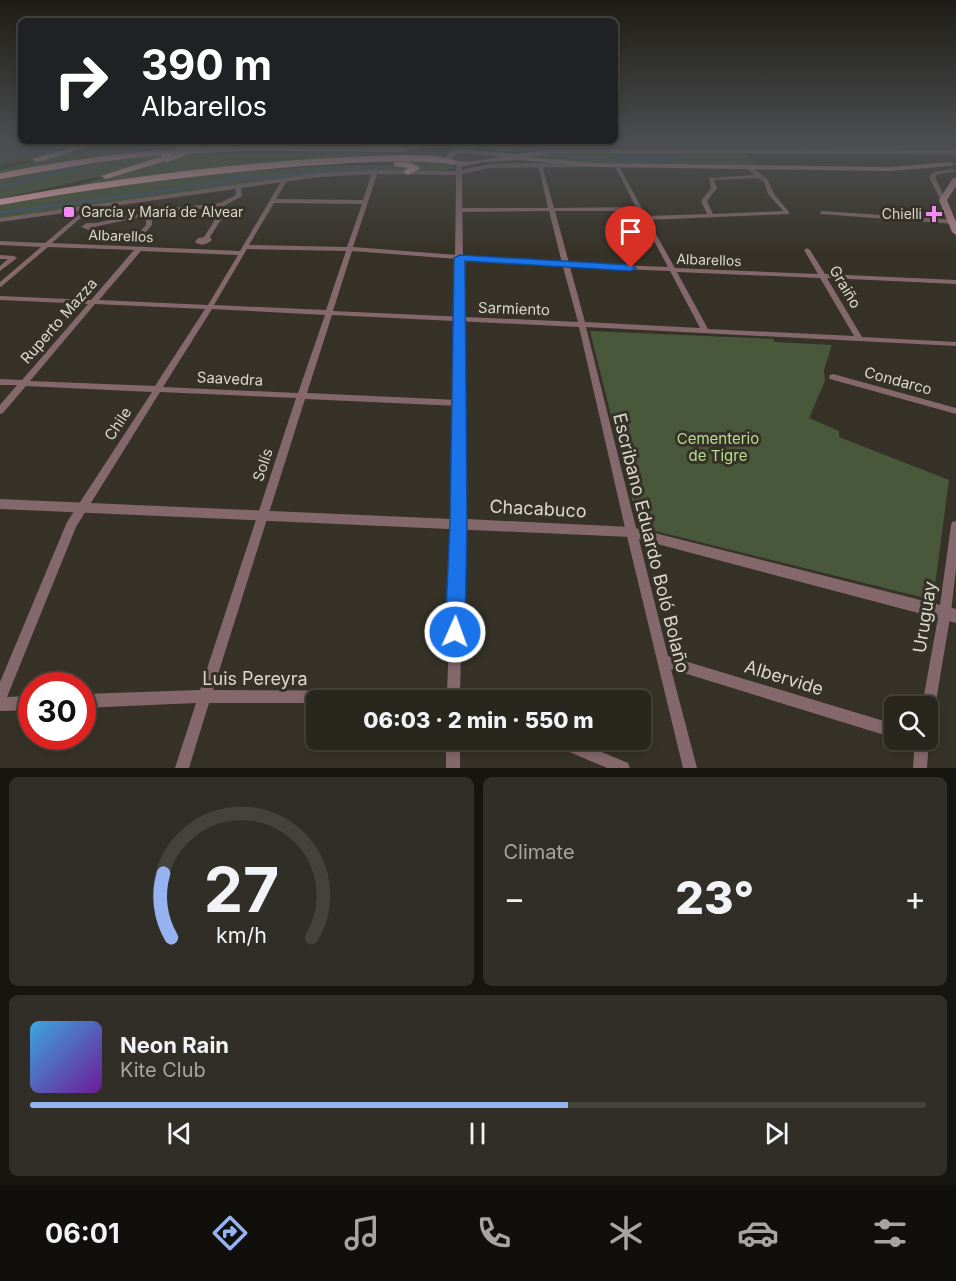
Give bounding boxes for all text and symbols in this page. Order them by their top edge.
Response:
text: 390 m [141,39,272,90]
icon: right [42,42,120,120]
text: Albarellos [141,90,267,123]
place label: García y María de Alvear [81,203,243,220]
marker: García y María de Alvear [62,205,76,219]
place label: Chielli [882,205,922,222]
pin [605,206,656,268]
marker: Chielli [927,207,941,221]
icon: arrive [614,215,647,248]
street label: Albarellos [88,226,154,245]
street label: Albarellos [676,250,742,269]
street label: Graiño [825,262,866,312]
street label: Ruperto Mazza [16,274,101,367]
street label: Sarmiento [478,298,550,319]
street label: Condarco [862,362,934,399]
street label: Saavedra [196,367,264,390]
street label: Chile [100,404,135,444]
street label: Escribano Eduardo Boló Bolaño [609,411,694,675]
park label: Cementerio de Tigre [677,429,759,465]
street label: Solís [248,446,277,484]
street label: Chacabuco [489,495,587,522]
street label: Uruguay [908,579,941,654]
position arrow [423,600,487,664]
street label: Albervide [742,656,826,699]
street label: Luis Pereyra [202,668,308,689]
speed limit sign: 30 [18,672,96,750]
map controls [884,696,938,750]
button: search [884,696,938,750]
text: 06:03 · 2 min · 550 m [363,707,594,733]
text: Climate [504,840,575,864]
text: 27 [203,852,279,927]
text: 23° [675,870,754,925]
text: − [504,878,525,918]
text: + [904,878,926,918]
text: km/h [216,923,267,949]
text: Neon Rain [120,1032,229,1058]
text: Kite Club [120,1058,206,1082]
icon: previous [163,1117,196,1150]
icon: pause [461,1117,494,1150]
icon: next [760,1117,793,1150]
icon: directions [209,1212,251,1254]
icon: music [341,1212,383,1254]
icon: phone [473,1212,515,1254]
icon: climate [605,1212,647,1254]
icon: car [737,1212,779,1254]
icon: filters [869,1212,911,1254]
text: 06:01 [45,1217,120,1250]

